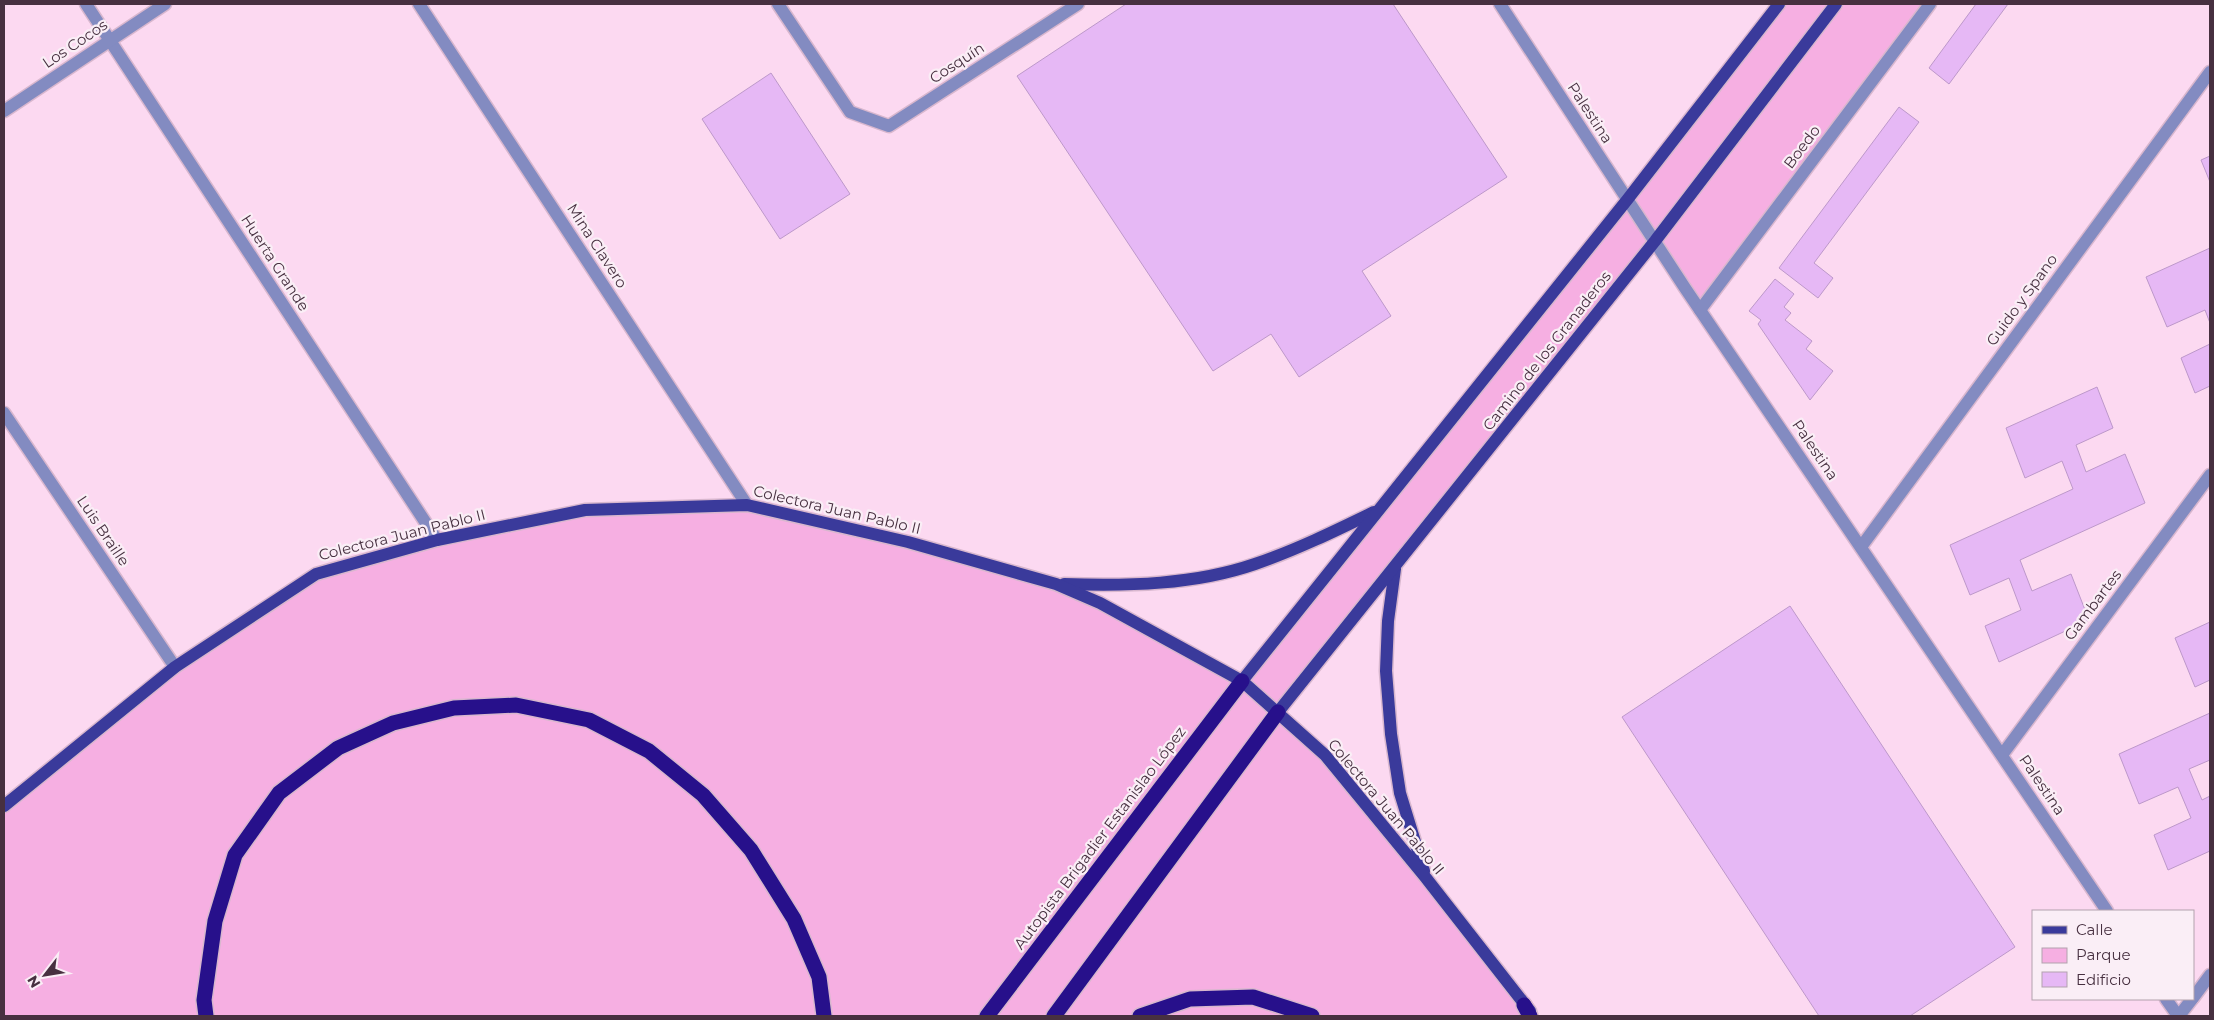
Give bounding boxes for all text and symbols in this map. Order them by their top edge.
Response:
street label: Los Cocos [39,15,111,72]
street label: Cosquín [926,38,988,87]
street label: Palestina [1564,79,1617,147]
street label: Boedo [1779,121,1824,172]
street label: Mina Clavero [563,200,632,292]
street label: Huerta Grande [237,211,314,315]
street label: Guido y Spano [1982,250,2061,349]
street label: Camino de los Granaderos [1478,267,1615,434]
street label: Palestina [1788,416,1843,484]
street label: Colectora Juan Pablo II [752,481,923,538]
street label: Luis Braille [73,492,134,570]
street label: Colectora Juan Pablo II [316,505,487,564]
street label: Gambartes [2060,566,2125,644]
street label: Autopista Brigadier Estanislao López [1010,722,1190,953]
street label: Colectora Juan Pablo II [1324,735,1449,878]
street label: Palestina [2015,751,2070,819]
legend [2032,910,2194,1000]
text: Calle [2076,920,2113,939]
text: Parque [2076,945,2131,964]
north arrow [20,950,70,1000]
text: Edificio [2076,970,2131,989]
text: N [23,972,44,991]

